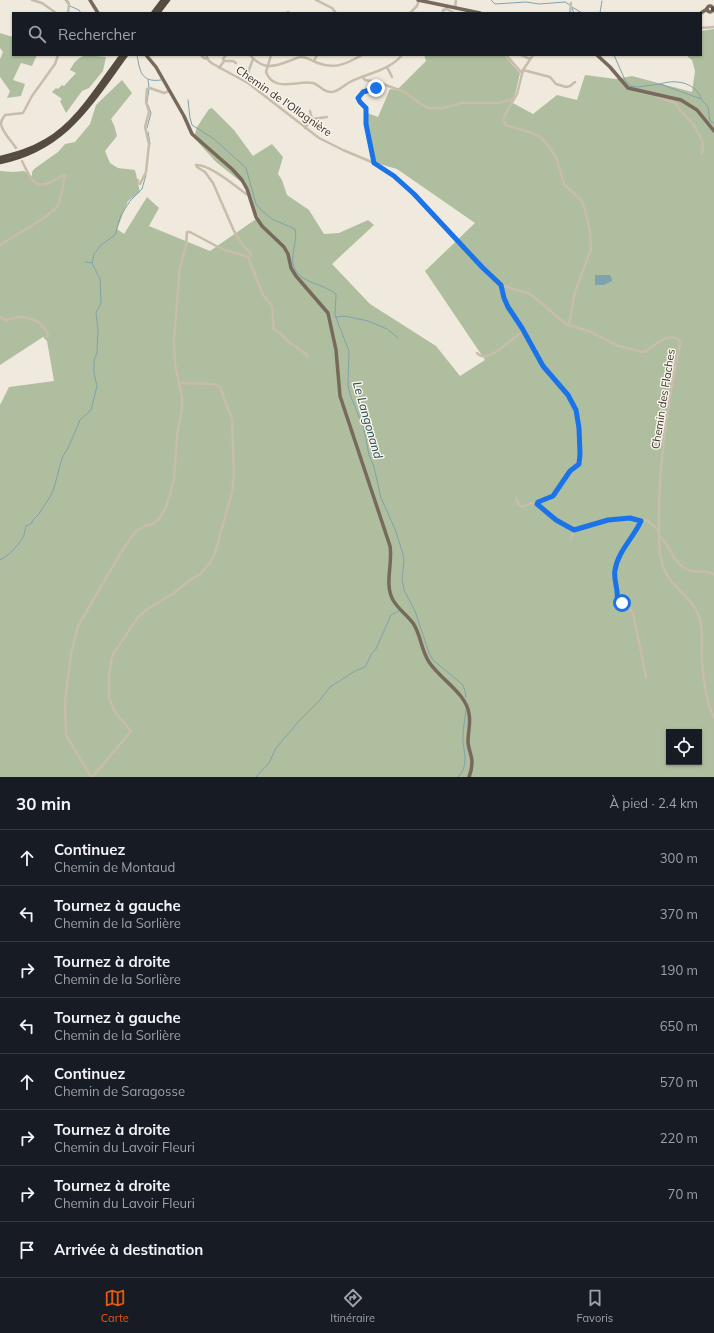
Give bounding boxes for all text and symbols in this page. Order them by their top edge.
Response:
search box [12,12,702,56]
icon: search [26,23,48,45]
text: Rechercher [58,25,136,44]
street label: Chemin de l'Ollagnière [233,63,335,139]
route end [367,79,385,97]
street label: Chemin des Flaches [648,348,678,450]
water label: Le Langonand [350,380,386,461]
route start [613,594,631,612]
map controls [666,729,702,765]
button: locate [666,729,702,765]
text: 30 min [16,793,71,814]
text: À pied · 2.4 km [609,795,698,811]
text: Continuez [54,840,125,859]
icon: ahead [16,847,38,869]
text: 300 m [660,850,698,866]
text: Chemin de Montaud [54,859,175,875]
text: Tournez à gauche [54,896,181,915]
icon: left [16,903,38,925]
text: 370 m [660,906,698,922]
text: Chemin de la Sorlière [54,915,181,931]
text: Tournez à droite [54,952,170,971]
icon: right [16,959,38,981]
text: 190 m [660,962,698,978]
text: Chemin de la Sorlière [54,971,181,987]
text: Tournez à gauche [54,1008,181,1027]
icon: left [16,1015,38,1037]
text: 650 m [660,1018,698,1034]
text: Chemin de la Sorlière [54,1027,181,1043]
text: Continuez [54,1064,125,1083]
icon: ahead [16,1071,38,1093]
text: 570 m [660,1074,698,1090]
text: Chemin de Saragosse [54,1083,185,1099]
text: Tournez à droite [54,1120,170,1139]
icon: right [16,1127,38,1149]
text: 220 m [660,1130,698,1146]
text: Chemin du Lavoir Fleuri [54,1139,195,1155]
text: Tournez à droite [54,1176,170,1195]
icon: right [16,1183,38,1205]
text: 70 m [668,1186,698,1202]
text: Chemin du Lavoir Fleuri [54,1195,195,1211]
icon: arrive [16,1239,38,1261]
text: Arrivée à destination [54,1240,203,1259]
tab: Carte [101,1287,129,1325]
tab: Itinéraire [330,1287,375,1325]
tab: Favoris [577,1287,613,1325]

